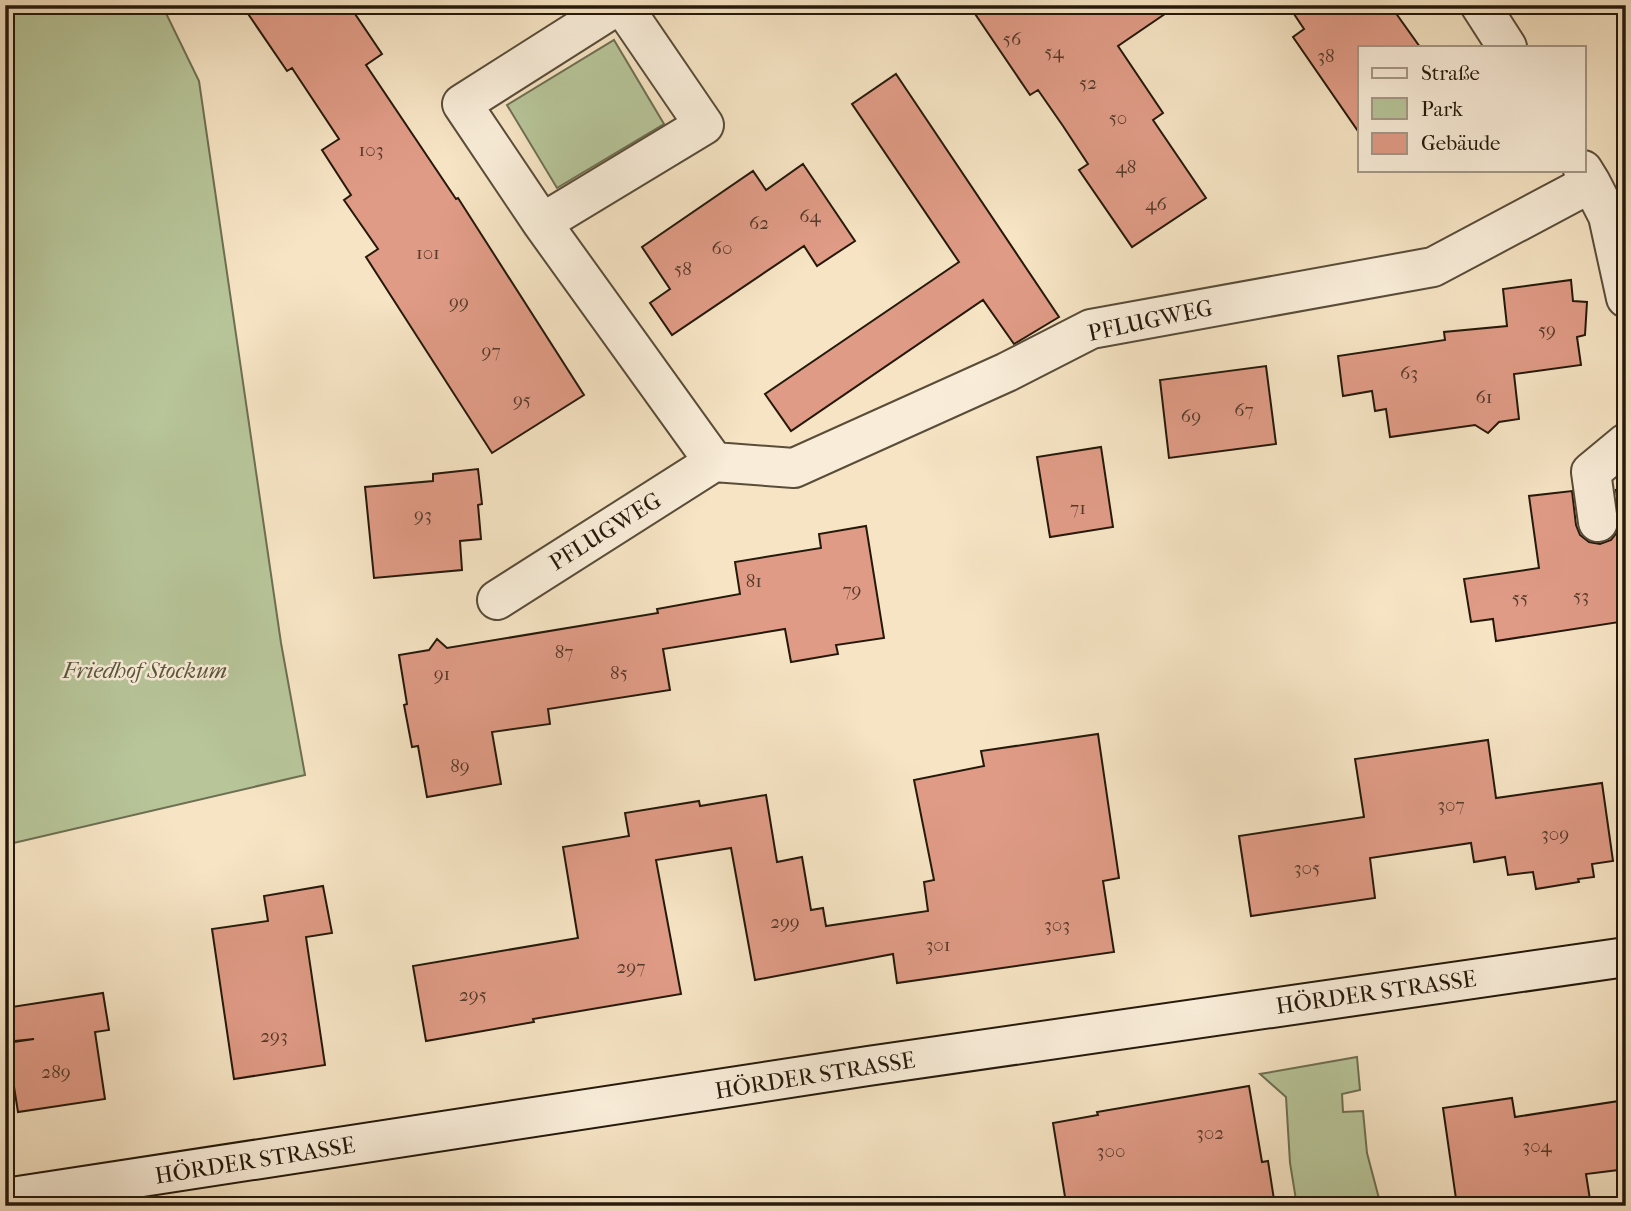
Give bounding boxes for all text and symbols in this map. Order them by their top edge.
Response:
house number: 56 [1003,28,1022,50]
house number: 54 [1044,41,1064,63]
house number: 38 [1317,45,1335,67]
legend [1358,46,1586,172]
text: Straße [1421,61,1480,85]
house number: 52 [1079,72,1097,94]
text: Park [1421,97,1463,121]
house number: 50 [1109,107,1127,129]
text: Gebäude [1421,131,1501,155]
house number: 103 [359,139,383,161]
house number: 48 [1116,156,1136,178]
house number: 46 [1145,193,1167,215]
house number: 64 [799,205,821,227]
house number: 62 [749,212,769,234]
house number: 60 [712,237,732,259]
house number: 101 [416,242,440,264]
house number: 58 [674,258,692,280]
house number: 99 [449,291,469,313]
street label: PFLUGWEG [1085,294,1215,347]
house number: 59 [1538,319,1556,341]
house number: 97 [481,340,501,362]
house number: 63 [1400,362,1418,384]
house number: 61 [1476,386,1492,408]
house number: 95 [513,389,531,411]
house number: 67 [1234,399,1254,421]
house number: 69 [1181,405,1201,427]
street label: PFLUGWEG [544,486,666,576]
house number: 71 [1070,497,1086,519]
house number: 93 [414,504,432,526]
house number: 81 [746,570,762,592]
house number: 79 [842,579,862,601]
house number: 53 [1573,585,1589,607]
house number: 55 [1512,587,1528,609]
house number: 87 [555,641,573,663]
park label: Friedhof Stockum [62,657,227,684]
house number: 85 [610,662,628,684]
house number: 91 [434,663,450,685]
house number: 89 [450,755,470,777]
house number: 307 [1437,794,1465,816]
house number: 309 [1541,823,1569,845]
house number: 305 [1294,857,1320,879]
house number: 299 [770,911,800,933]
house number: 303 [1044,914,1070,936]
house number: 301 [926,934,950,956]
house number: 297 [617,956,645,978]
street label: HÖRDER STRASSE [1274,965,1478,1020]
house number: 295 [459,984,487,1006]
house number: 293 [260,1025,288,1047]
street label: HÖRDER STRASSE [713,1046,917,1105]
house number: 289 [41,1061,71,1083]
house number: 302 [1196,1122,1224,1144]
street label: HÖRDER STRASSE [153,1131,357,1190]
house number: 304 [1522,1135,1552,1157]
house number: 300 [1097,1140,1125,1162]

